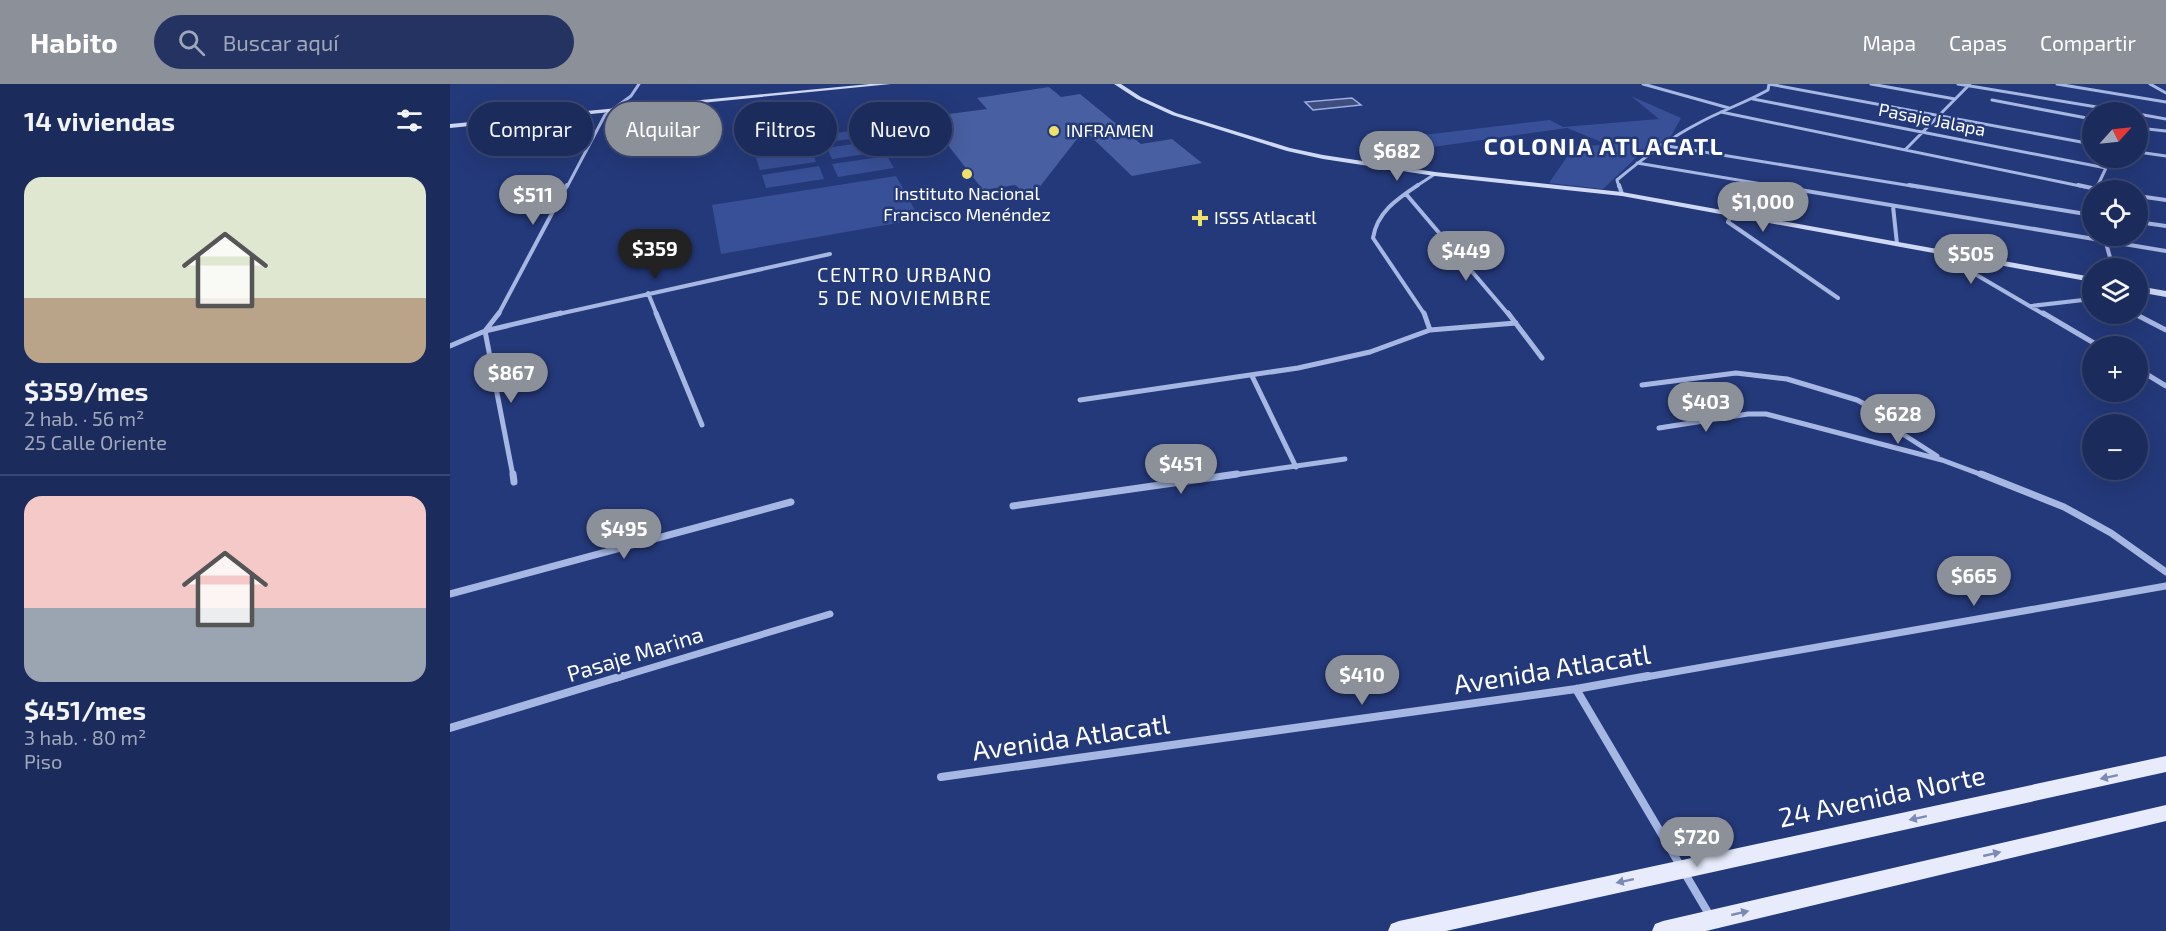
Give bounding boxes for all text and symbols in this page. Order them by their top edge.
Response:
search box [154,15,574,69]
text: Habito [30,25,118,59]
icon: search [175,26,208,59]
text: Buscar aquí [223,29,339,55]
text: Mapa [1862,30,1916,55]
text: Capas [1949,30,2007,55]
text: Compartir [2040,30,2136,55]
street label: Pasaje Jalapa [1877,98,1988,140]
chip: Comprar [468,102,593,156]
chip: Alquilar [605,102,722,156]
chip: Filtros [734,102,837,156]
chip: Nuevo [849,102,952,156]
north arrow [2082,102,2148,168]
map controls [2082,102,2148,480]
icon: filters [393,104,426,137]
text: 14 viviendas [24,105,175,136]
place label: INFRAMEN [1066,119,1154,141]
marker: INFRAMEN [1047,124,1061,138]
pin: $682 [1361,131,1433,182]
district label: COLONIA ATLACATL [1484,131,1724,160]
text: $682 [1373,138,1421,162]
marker: Instituto Nacional Francisco Menéndez [960,167,974,181]
pin: $511 [497,175,569,226]
button: locate [2082,180,2148,246]
text: $511 [513,182,553,206]
place label: Instituto Nacional Francisco Menéndez [883,182,1051,225]
pin: $1,000 [1714,182,1812,233]
text: $1,000 [1732,189,1794,213]
place label: ISSS Atlacatl [1214,206,1317,228]
marker: ISSS Atlacatl [1191,209,1209,227]
icon: home [171,216,279,324]
pin: $359 [619,229,691,280]
pin: $449 [1430,231,1502,282]
pin: $505 [1935,234,2007,285]
text: $359 [632,236,678,260]
text: $449 [1442,238,1490,262]
text: $505 [1948,241,1994,265]
button: layers [2082,258,2148,324]
district label: CENTRO URBANO 5 DE NOVIEMBRE [817,262,993,309]
button: + [2082,336,2148,402]
pin: $867 [475,353,547,404]
text: $867 [488,360,534,384]
text: $359/mes [24,375,148,406]
pin: $403 [1670,382,1742,433]
text: $403 [1682,389,1730,413]
pin: $628 [1862,394,1934,445]
text: $628 [1874,401,1922,425]
text: 2 hab. · 56 m² [24,406,144,430]
button: − [2082,414,2148,480]
text: 25 Calle Oriente [24,430,167,454]
pin: $451 [1145,444,1217,495]
text: $451 [1159,451,1203,475]
pin: $495 [588,509,660,560]
text: $495 [600,516,648,540]
icon: home [171,535,279,643]
pin: $665 [1938,556,2010,607]
text: $665 [1951,563,1997,587]
street label: Pasaje Marina [564,620,706,687]
street label: Avenida Atlacatl [1451,637,1652,699]
pin: $410 [1326,655,1398,706]
text: $410 [1339,662,1385,686]
text: $451/mes [24,694,146,725]
street label: Avenida Atlacatl [970,706,1171,766]
text: 3 hab. · 80 m² [24,725,146,749]
text: Piso [24,749,62,773]
street label: 24 Avenida Norte [1775,757,1988,833]
one-way arrow [2099,773,2118,782]
one-way arrow [1908,814,1927,823]
pin: $720 [1661,817,1733,868]
text: $720 [1674,824,1720,848]
one-way arrow [1982,849,2001,858]
one-way arrow [1615,877,1634,886]
one-way arrow [1731,908,1750,917]

